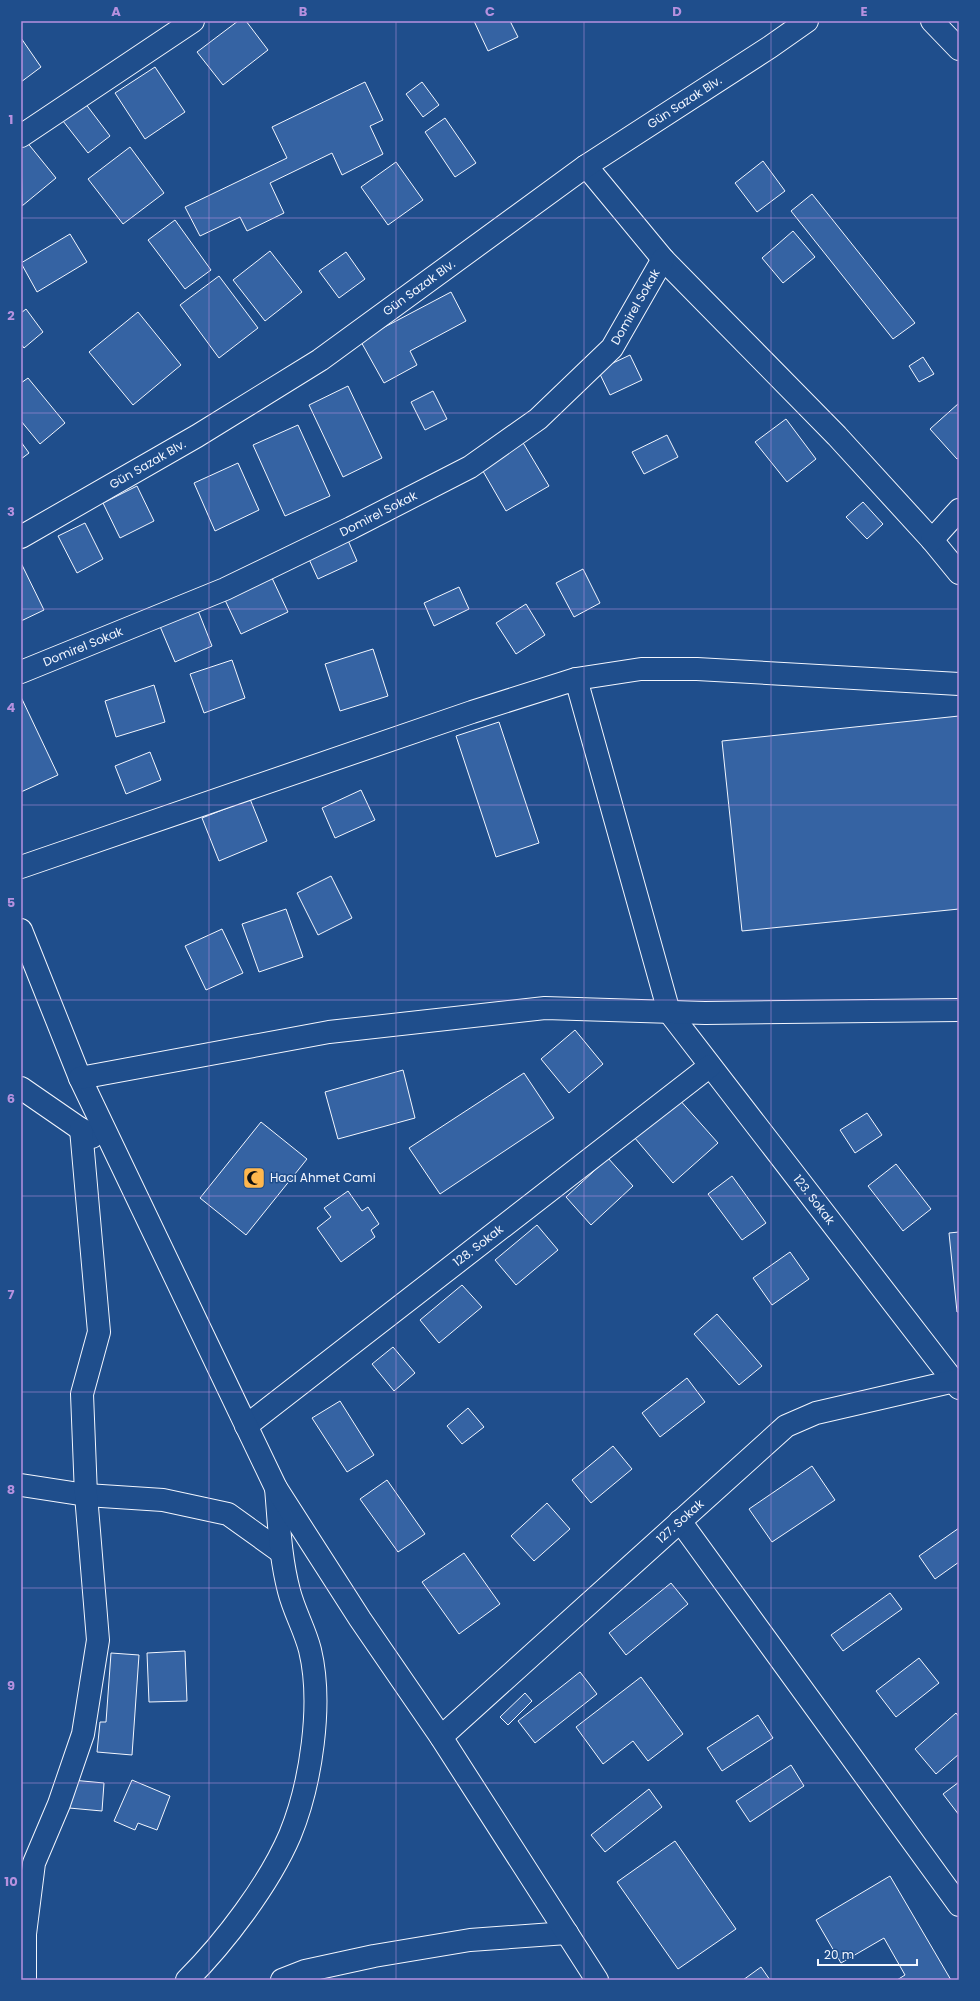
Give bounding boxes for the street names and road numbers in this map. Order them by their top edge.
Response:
street label: Gün Sazak Blv. [644,71,725,132]
street label: Gün Sazak Blv. [379,255,458,320]
street label: Domirel Sokak [607,265,664,348]
street label: Gün Sazak Blv. [106,435,189,493]
street label: Domirel Sokak [337,486,421,540]
street label: Domirel Sokak [40,622,126,670]
street label: 123. Sokak [790,1171,839,1229]
street label: 128. Sokak [449,1220,507,1270]
street label: 127. Sokak [652,1495,708,1547]

